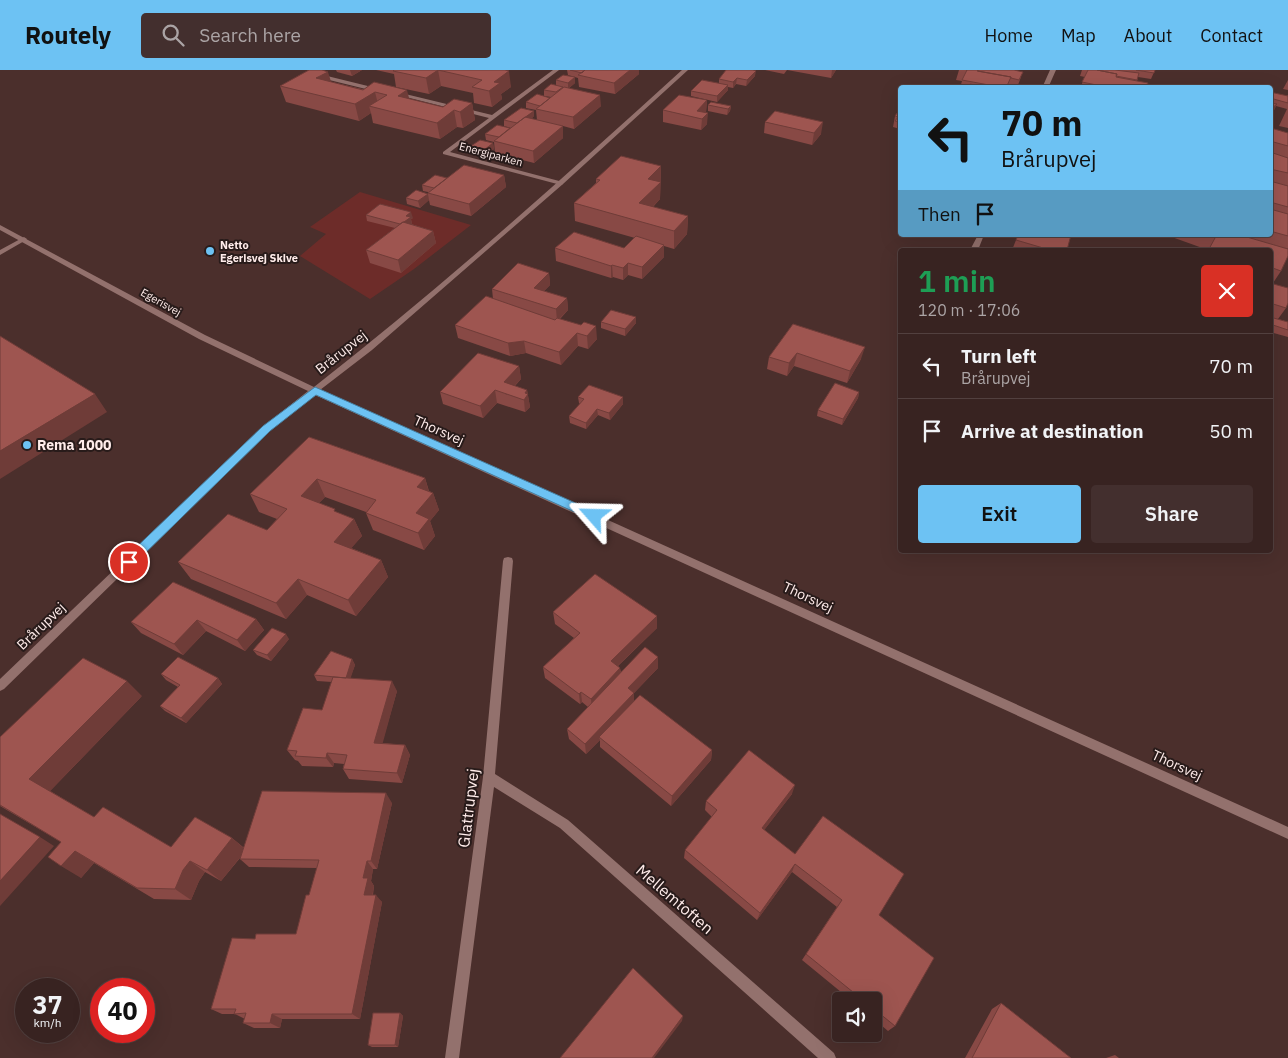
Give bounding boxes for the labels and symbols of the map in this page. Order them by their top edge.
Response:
street label: Energiparken [458,139,524,169]
place label: Netto Egerisvej Skive [220,238,298,265]
marker: Netto Egerisvej Skive [204,245,216,257]
street label: Egerisvej [138,285,184,319]
street label: Brårupvej [312,326,370,378]
street label: Thorsvej [411,411,467,449]
place label: Rema 1000 [37,436,111,454]
marker: Rema 1000 [21,439,33,451]
position arrow [567,489,619,541]
pin [108,541,150,583]
street label: Thorsvej [780,578,836,616]
street label: Brårupvej [13,598,69,654]
street label: Thorsvej [1149,746,1205,784]
street label: Glattrupvej [453,767,483,849]
street label: Mellemtoften [632,860,718,938]
speed limit sign: 40 [90,978,155,1043]

